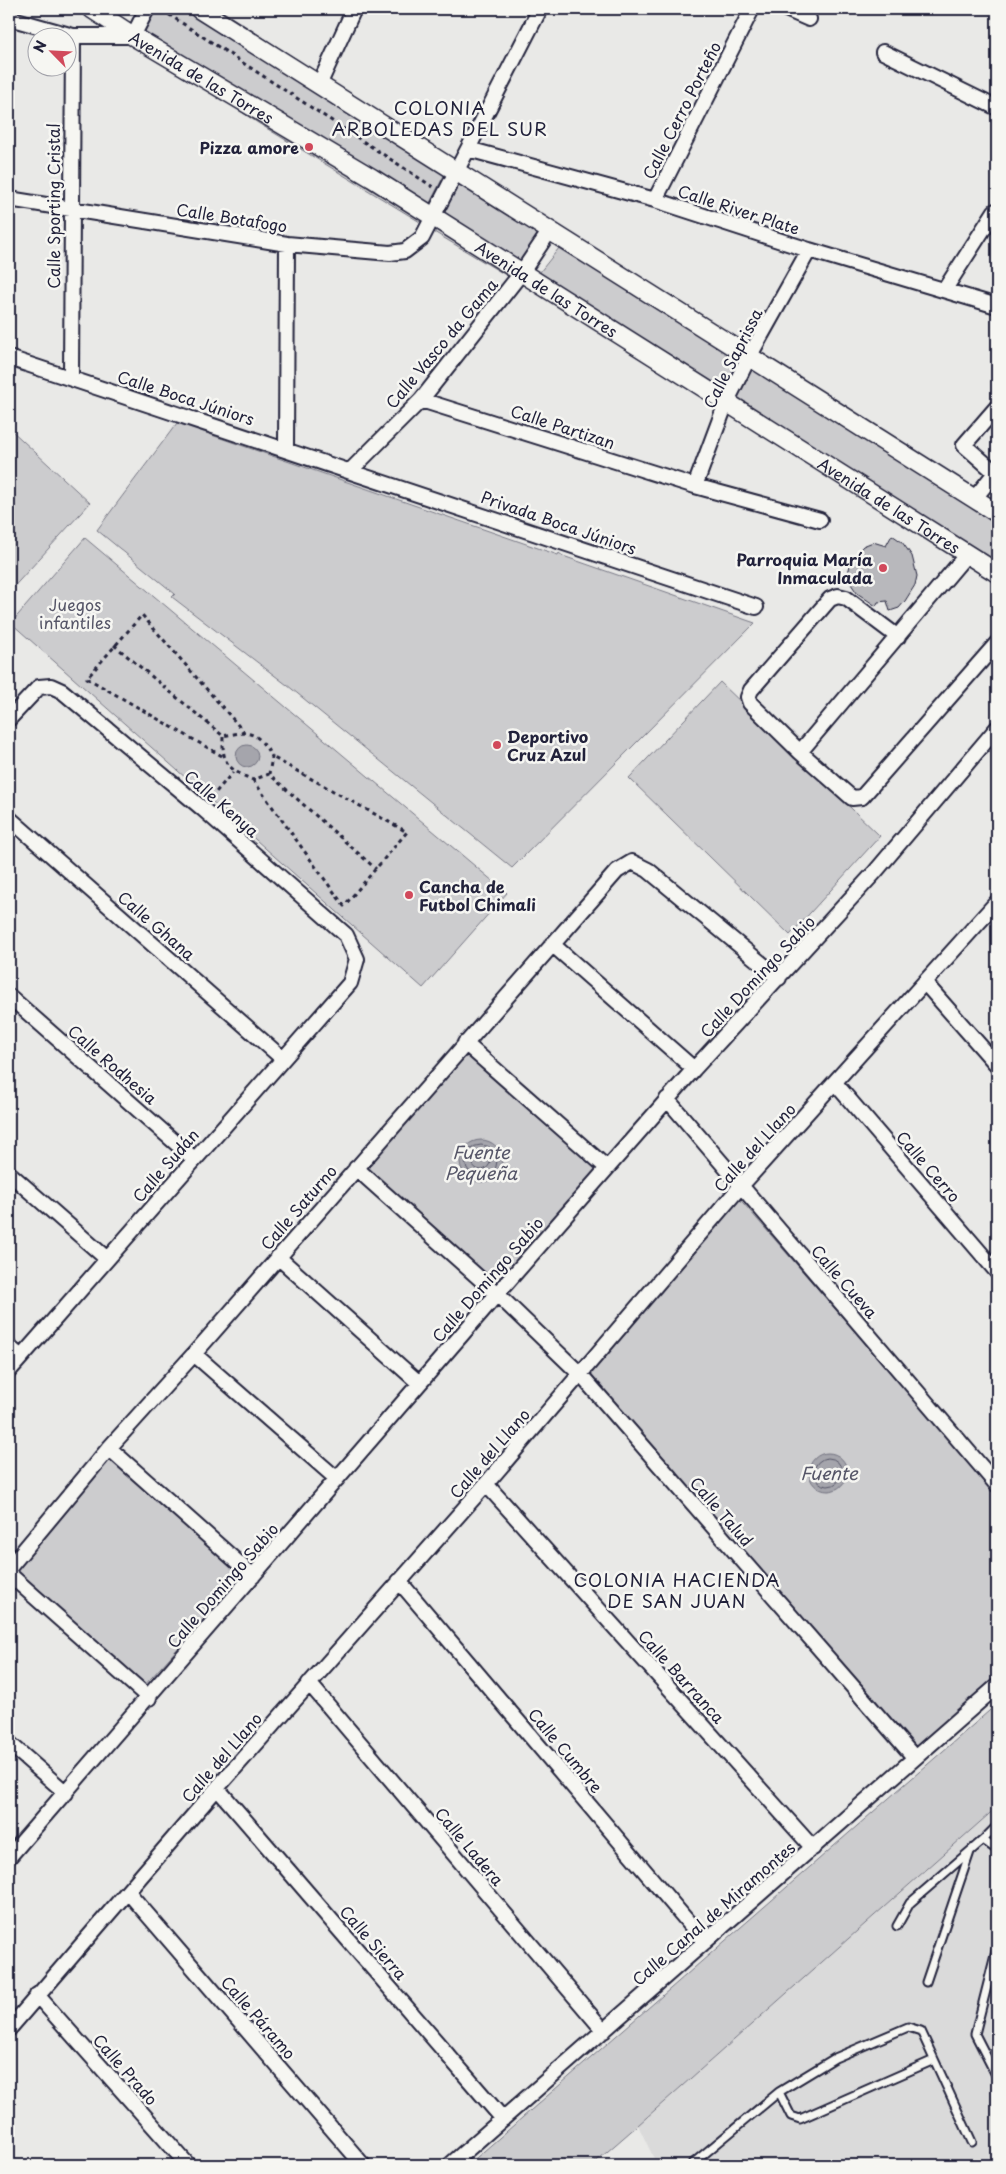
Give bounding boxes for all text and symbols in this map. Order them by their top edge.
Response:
street label: Avenida de las Torres [125,25,278,129]
north arrow [28,28,78,78]
text: N [28,37,52,56]
street label: Calle Cerro Porteño [636,37,726,183]
district label: COLONIA ARBOLEDAS DEL SUR [332,94,548,142]
street label: Calle Sporting Cristal [41,123,65,289]
place label: Pizza amore [199,135,299,159]
marker: Pizza amore [303,141,315,153]
street label: Calle River Plate [675,178,803,240]
street label: Calle Botafogo [175,196,289,238]
street label: Avenida de las Torres [471,235,623,343]
street label: Calle Vasco da Gama [379,273,503,413]
street label: Calle Saprissa [696,304,768,412]
street label: Calle Boca Júniors [114,364,258,430]
street label: Calle Partizan [508,398,618,454]
street label: Avenida de las Torres [813,451,965,559]
street label: Privada Boca Júniors [478,484,640,560]
place label: Parroquia María Inmaculada [736,547,873,589]
marker: Parroquia María Inmaculada [877,562,889,574]
park label: Juegos infantiles [39,592,111,634]
place label: Deportivo Cruz Azul [507,724,588,766]
marker: Deportivo Cruz Azul [491,739,503,751]
street label: Calle Kenya [179,764,265,842]
place label: Cancha de Futbol Chimali [419,874,536,916]
street label: Calle Ghana [113,885,201,965]
marker: Cancha de Futbol Chimali [403,889,415,901]
street label: Calle Domingo Sabio [694,910,820,1042]
street label: Calle Rodhesia [63,1018,163,1110]
street label: Calle del Llano [707,1097,801,1197]
street label: Calle Sudán [126,1123,204,1207]
street label: Calle Cerro [891,1125,967,1207]
water label: Fuente Pequeña [445,1138,518,1186]
street label: Calle Saturno [254,1159,342,1255]
street label: Calle Domingo Sabio [426,1211,548,1347]
street label: Calle Cueva [806,1239,884,1323]
street label: Calle del Llano [443,1403,535,1503]
water label: Fuente [800,1459,859,1486]
street label: Calle Talud [685,1471,759,1551]
street label: Calle Domingo Sabio [161,1517,283,1653]
district label: COLONIA HACIENDA DE SAN JUAN [574,1566,780,1614]
street label: Calle Barranca [633,1624,731,1728]
street label: Calle Cumbre [523,1702,609,1798]
street label: Calle del Llano [175,1707,267,1807]
street label: Calle Ladera [430,1802,510,1891]
street label: Calle Canal de Miramontes [626,1835,800,1991]
street label: Calle Sierra [335,1899,413,1985]
street label: Calle Páramo [216,1970,302,2064]
street label: Calle Prado [88,2028,164,2110]

